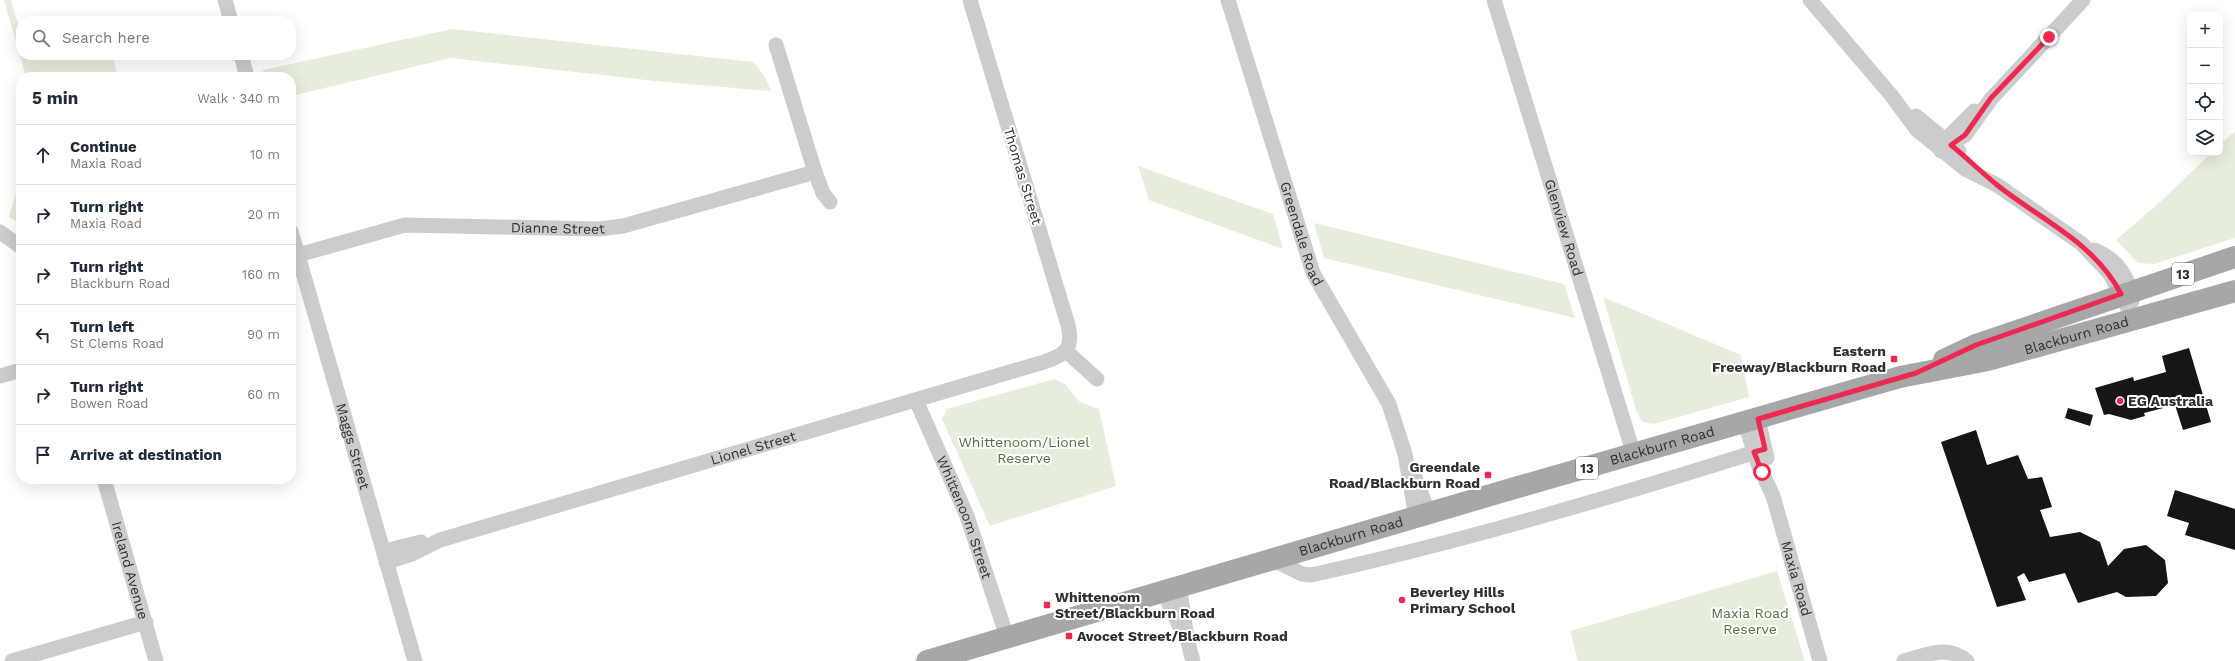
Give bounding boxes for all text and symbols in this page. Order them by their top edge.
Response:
map controls [2187,12,2223,156]
button: + [2187,12,2223,48]
search box [16,16,296,60]
icon: search [30,27,52,49]
route end [2040,28,2058,46]
text: Search here [62,29,150,47]
button: − [2187,48,2223,84]
button: locate [2187,84,2223,120]
text: 5 min [32,88,78,108]
text: Walk · 340 m [197,91,280,106]
button: layers [2187,120,2223,156]
street label: Thomas Street [1001,125,1045,227]
text: Continue [70,138,137,156]
icon: ahead [32,144,54,166]
text: 10 m [250,147,280,162]
text: Maxia Road [70,156,142,171]
street label: Glenview Road [1542,177,1586,278]
street label: Greendale Road [1277,180,1327,289]
text: Turn right [70,198,143,216]
icon: right [32,204,54,226]
text: 20 m [248,207,280,222]
text: Maxia Road [70,216,142,231]
street label: Dianne Street [511,219,606,237]
text: Turn right [70,258,143,276]
road number: 13 [2172,263,2194,285]
icon: right [32,264,54,286]
text: 160 m [242,267,280,282]
text: Blackburn Road [70,276,170,291]
street label: Blackburn Road [2022,313,2131,358]
text: Turn left [70,318,134,336]
icon: left [32,324,54,346]
text: 90 m [247,327,280,342]
text: St Clems Road [70,336,164,351]
place label: Eastern Freeway/Blackburn Road [1712,343,1886,375]
marker: Eastern Freeway/Blackburn Road [1889,354,1899,364]
text: Turn right [70,378,143,396]
icon: right [32,384,54,406]
text: 60 m [247,387,280,402]
place label: EG Australia [2128,393,2214,409]
text: Bowen Road [70,396,148,411]
marker: EG Australia [2115,396,2125,406]
street label: Maggs Street [333,401,373,491]
street label: Blackburn Road [1608,423,1716,468]
street label: Lionel Street [709,428,798,468]
park label: Whittenoom/Lionel Reserve [958,434,1090,466]
icon: arrive [32,444,54,466]
text: Arrive at destination [70,446,222,464]
street label: Whittenoom Street [934,453,995,581]
road number: 13 [1576,457,1598,479]
place label: Greendale Road/Blackburn Road [1329,459,1480,491]
route start [1753,463,1771,481]
marker: Greendale Road/Blackburn Road [1483,470,1493,480]
street label: Blackburn Road [1297,513,1405,559]
street label: Ireland Avenue [109,520,152,621]
street label: Maxia Road [1778,539,1815,618]
place label: Beverley Hills Primary School [1410,584,1516,616]
place label: Whittenoom Street/Blackburn Road [1055,589,1215,621]
marker: Beverley Hills Primary School [1397,595,1407,605]
marker: Whittenoom Street/Blackburn Road [1042,600,1052,610]
park label: Maxia Road Reserve [1711,605,1789,637]
place label: Avocet Street/Blackburn Road [1077,628,1288,644]
marker: Avocet Street/Blackburn Road [1064,631,1074,641]

